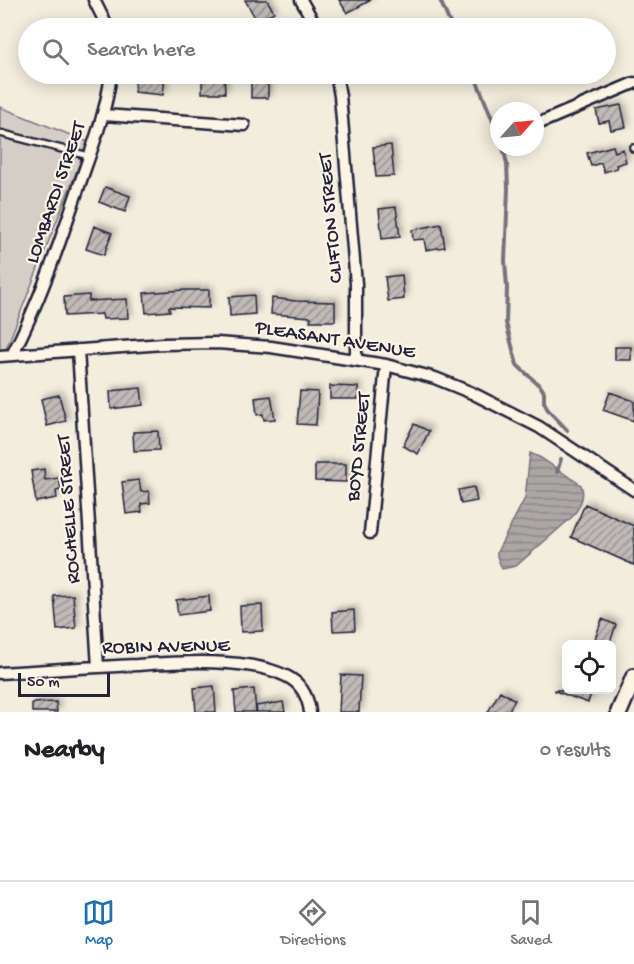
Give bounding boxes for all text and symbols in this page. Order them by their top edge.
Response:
search box [18,18,616,84]
icon: search [39,35,72,68]
text: Search here [87,38,195,64]
north arrow [490,102,544,156]
street label: LOMBARDI STREET [22,118,92,267]
street label: CLIFTON STREET [315,151,349,284]
street label: PLEASANT AVENUE [252,317,418,365]
street label: BOYD STREET [343,390,377,504]
street label: ROCHELLE STREET [53,433,87,584]
street label: ROBIN AVENUE [102,635,232,661]
map controls [562,640,616,694]
button: locate [562,640,616,694]
scale bar [18,670,110,698]
text: 50 m [27,674,60,693]
text: Nearby [24,736,105,767]
text: 0 results [540,740,610,763]
tab: Map [82,896,115,951]
tab: Directions [280,896,346,951]
tab: Saved [510,896,551,951]

